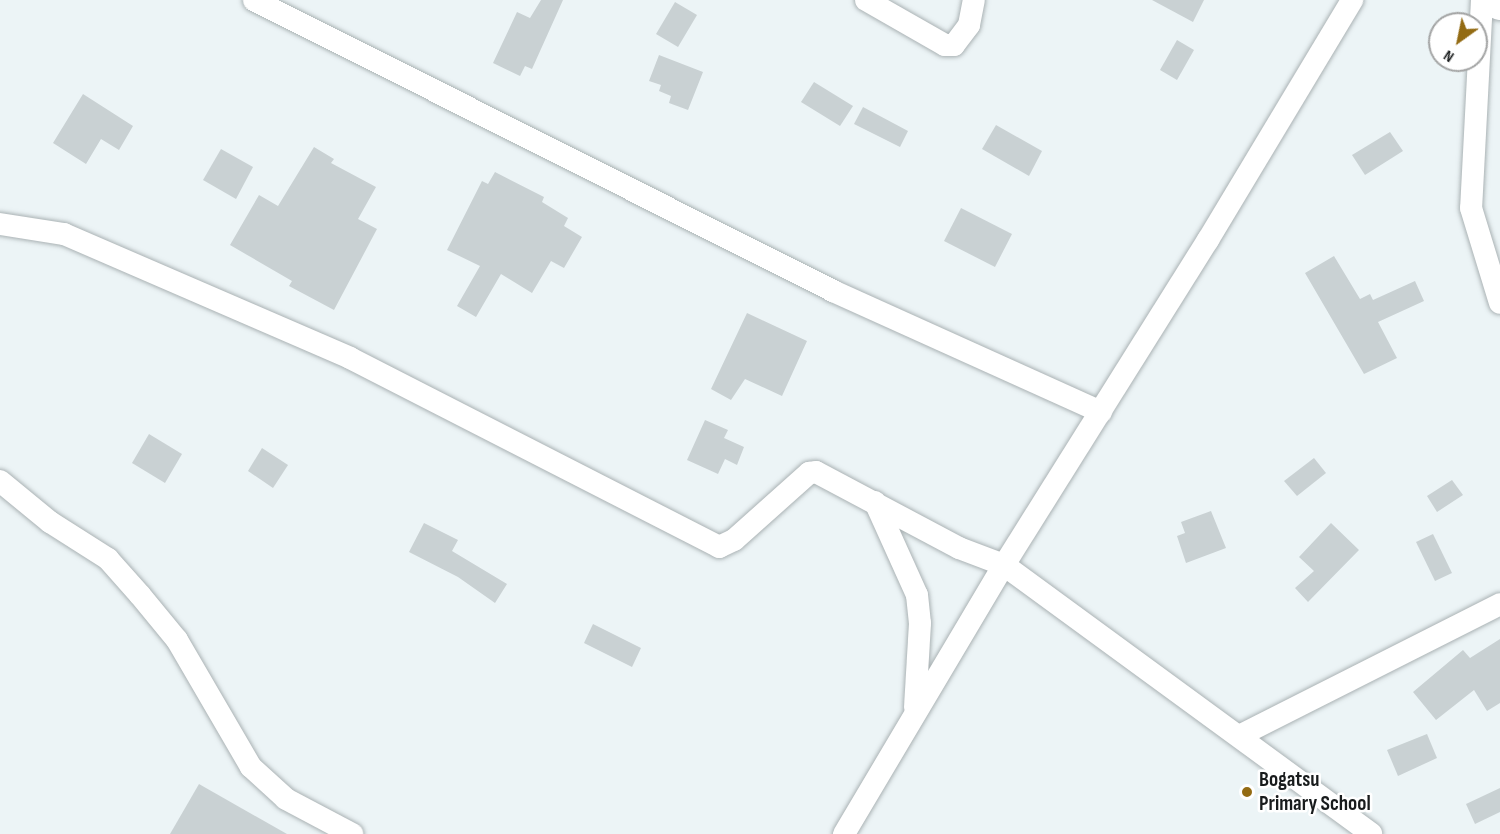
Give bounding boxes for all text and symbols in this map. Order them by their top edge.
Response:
north arrow [1428,12,1488,72]
text: N [1440,46,1458,66]
place label: Bogatsu Primary School [1259,767,1371,817]
marker: Bogatsu Primary School [1240,785,1254,799]

